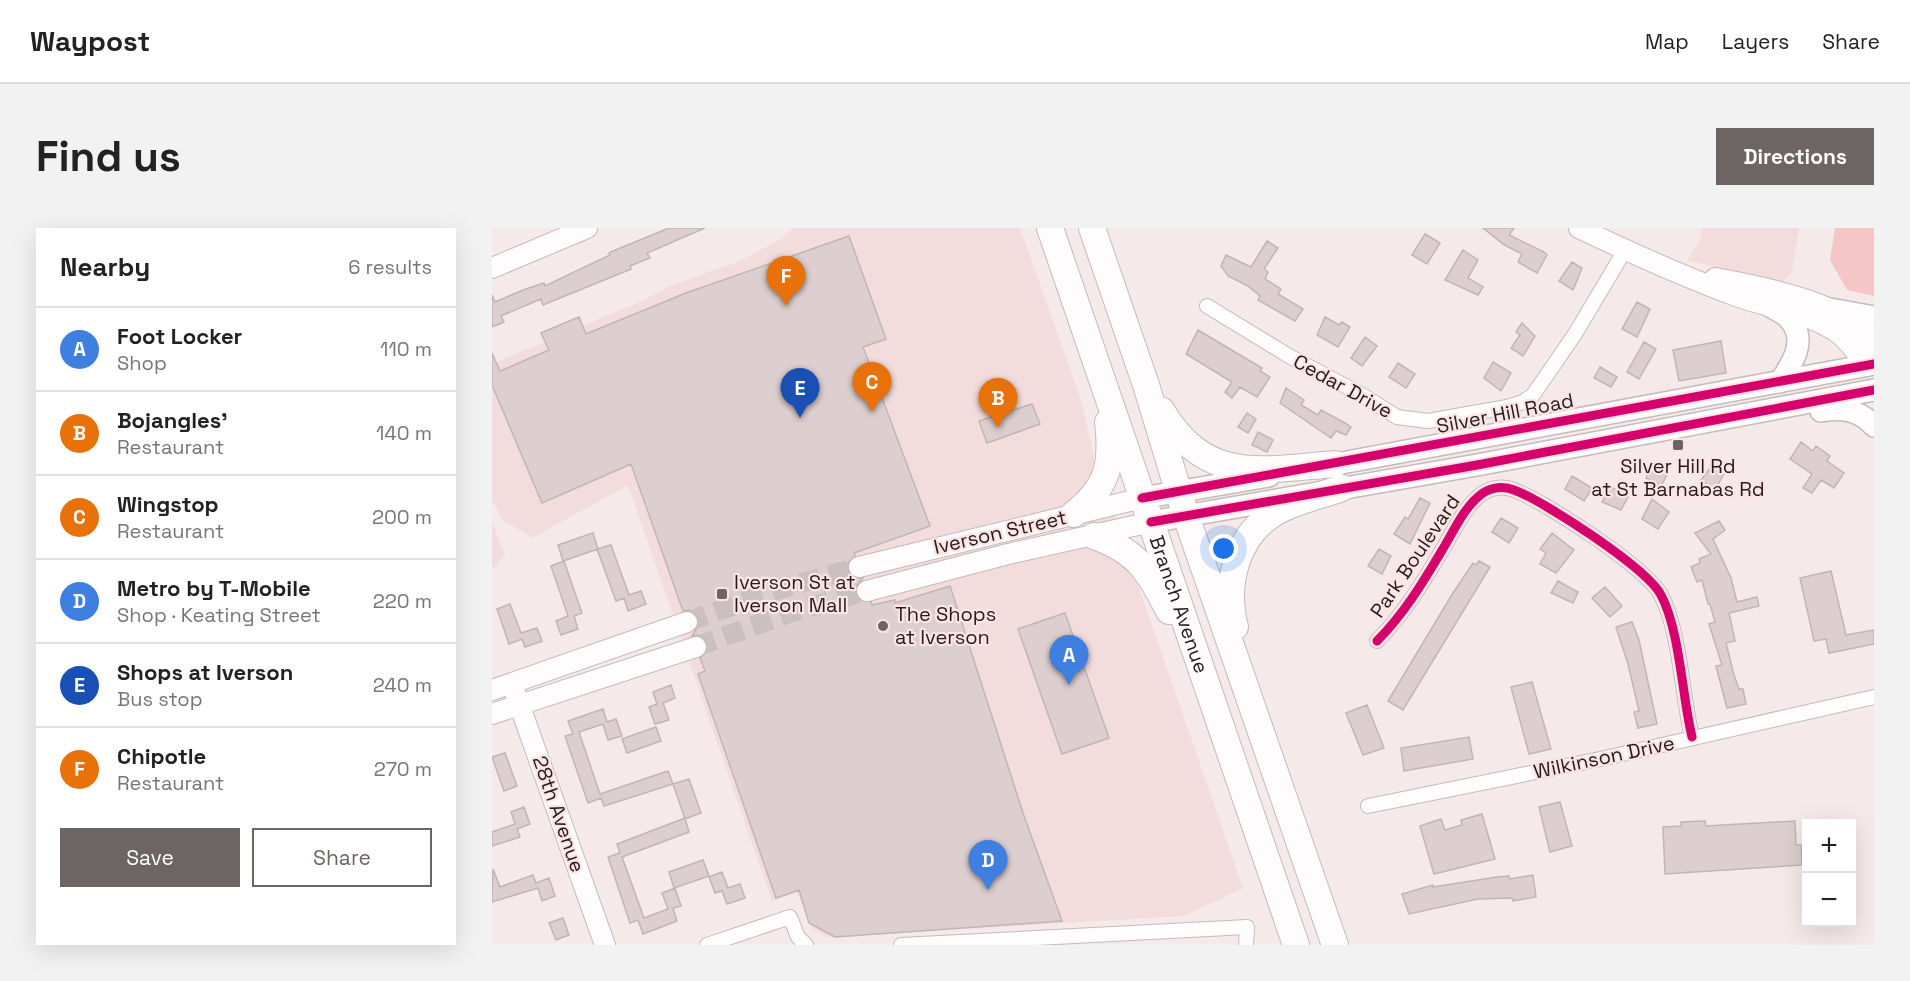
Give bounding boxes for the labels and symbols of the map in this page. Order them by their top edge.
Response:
pin: F [766,256,806,306]
street label: Cedar Drive [1289,348,1397,424]
pin: C [852,362,892,412]
pin: E [780,368,820,418]
pin: B [978,378,1018,428]
street label: Silver Hill Road [1434,387,1576,439]
marker: Silver Hill Rd at St Barnabas Rd [1671,438,1685,452]
place label: Silver Hill Rd at St Barnabas Rd [1591,453,1765,502]
street label: Park Boulevard [1364,489,1466,623]
street label: Iverson Street [931,504,1069,560]
street label: Branch Avenue [1144,532,1215,677]
your location [1209,534,1238,563]
place label: Iverson St at Iverson Mall [734,569,855,618]
marker: Iverson St at Iverson Mall [715,587,729,601]
place label: The Shops at Iverson [895,601,996,650]
marker: The Shops at Iverson [876,619,890,633]
pin: A [1050,636,1088,685]
street label: Wilkinson Drive [1531,729,1677,785]
street label: 28th Avenue [527,752,591,876]
pin: D [968,840,1008,890]

